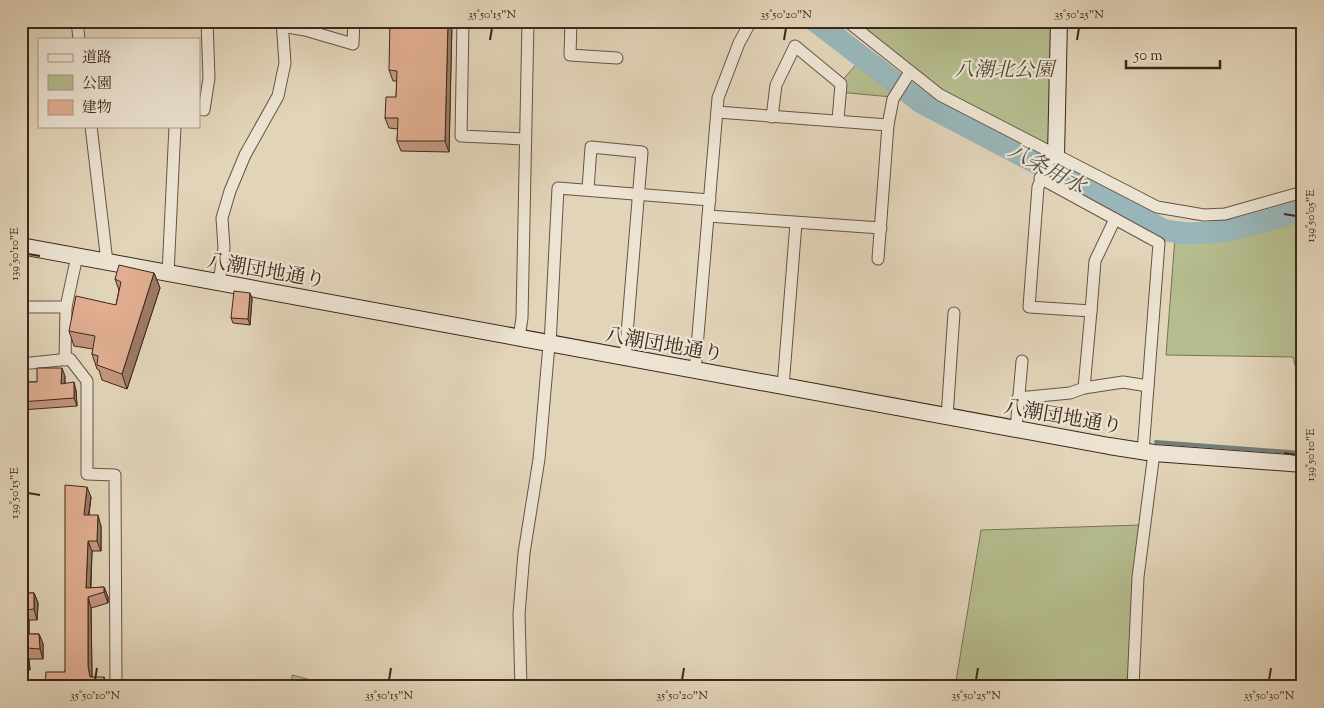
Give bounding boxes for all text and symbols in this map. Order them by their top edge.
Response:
text: 35°50'15"N [468,6,517,24]
text: 35°50'20"N [760,6,812,24]
text: 35°50'25"N [1054,6,1104,24]
legend [38,38,200,128]
scale bar [1126,38,1220,70]
text: 50 m [1133,46,1163,67]
text: 道路 [82,48,112,69]
park label: 八潮北公園 [954,57,1057,86]
text: 公園 [82,74,112,95]
text: 建物 [82,98,112,119]
water label: 八条用水 [1002,137,1092,204]
text: 139°50'05"E [1302,189,1320,242]
text: 139°50'10"E [6,227,24,281]
street label: 八潮団地通り [204,248,327,297]
street label: 八潮団地通り [602,322,725,371]
street label: 八潮団地通り [1001,394,1124,443]
text: 139°50'10"E [1302,428,1320,482]
text: 139°50'15"E [6,467,24,519]
text: 35°50'10"N [70,687,120,705]
text: 35°50'15"N [365,687,414,705]
text: 35°50'20"N [656,687,708,705]
text: 35°50'25"N [951,687,1001,705]
text: 35°50'30"N [1244,687,1295,705]

